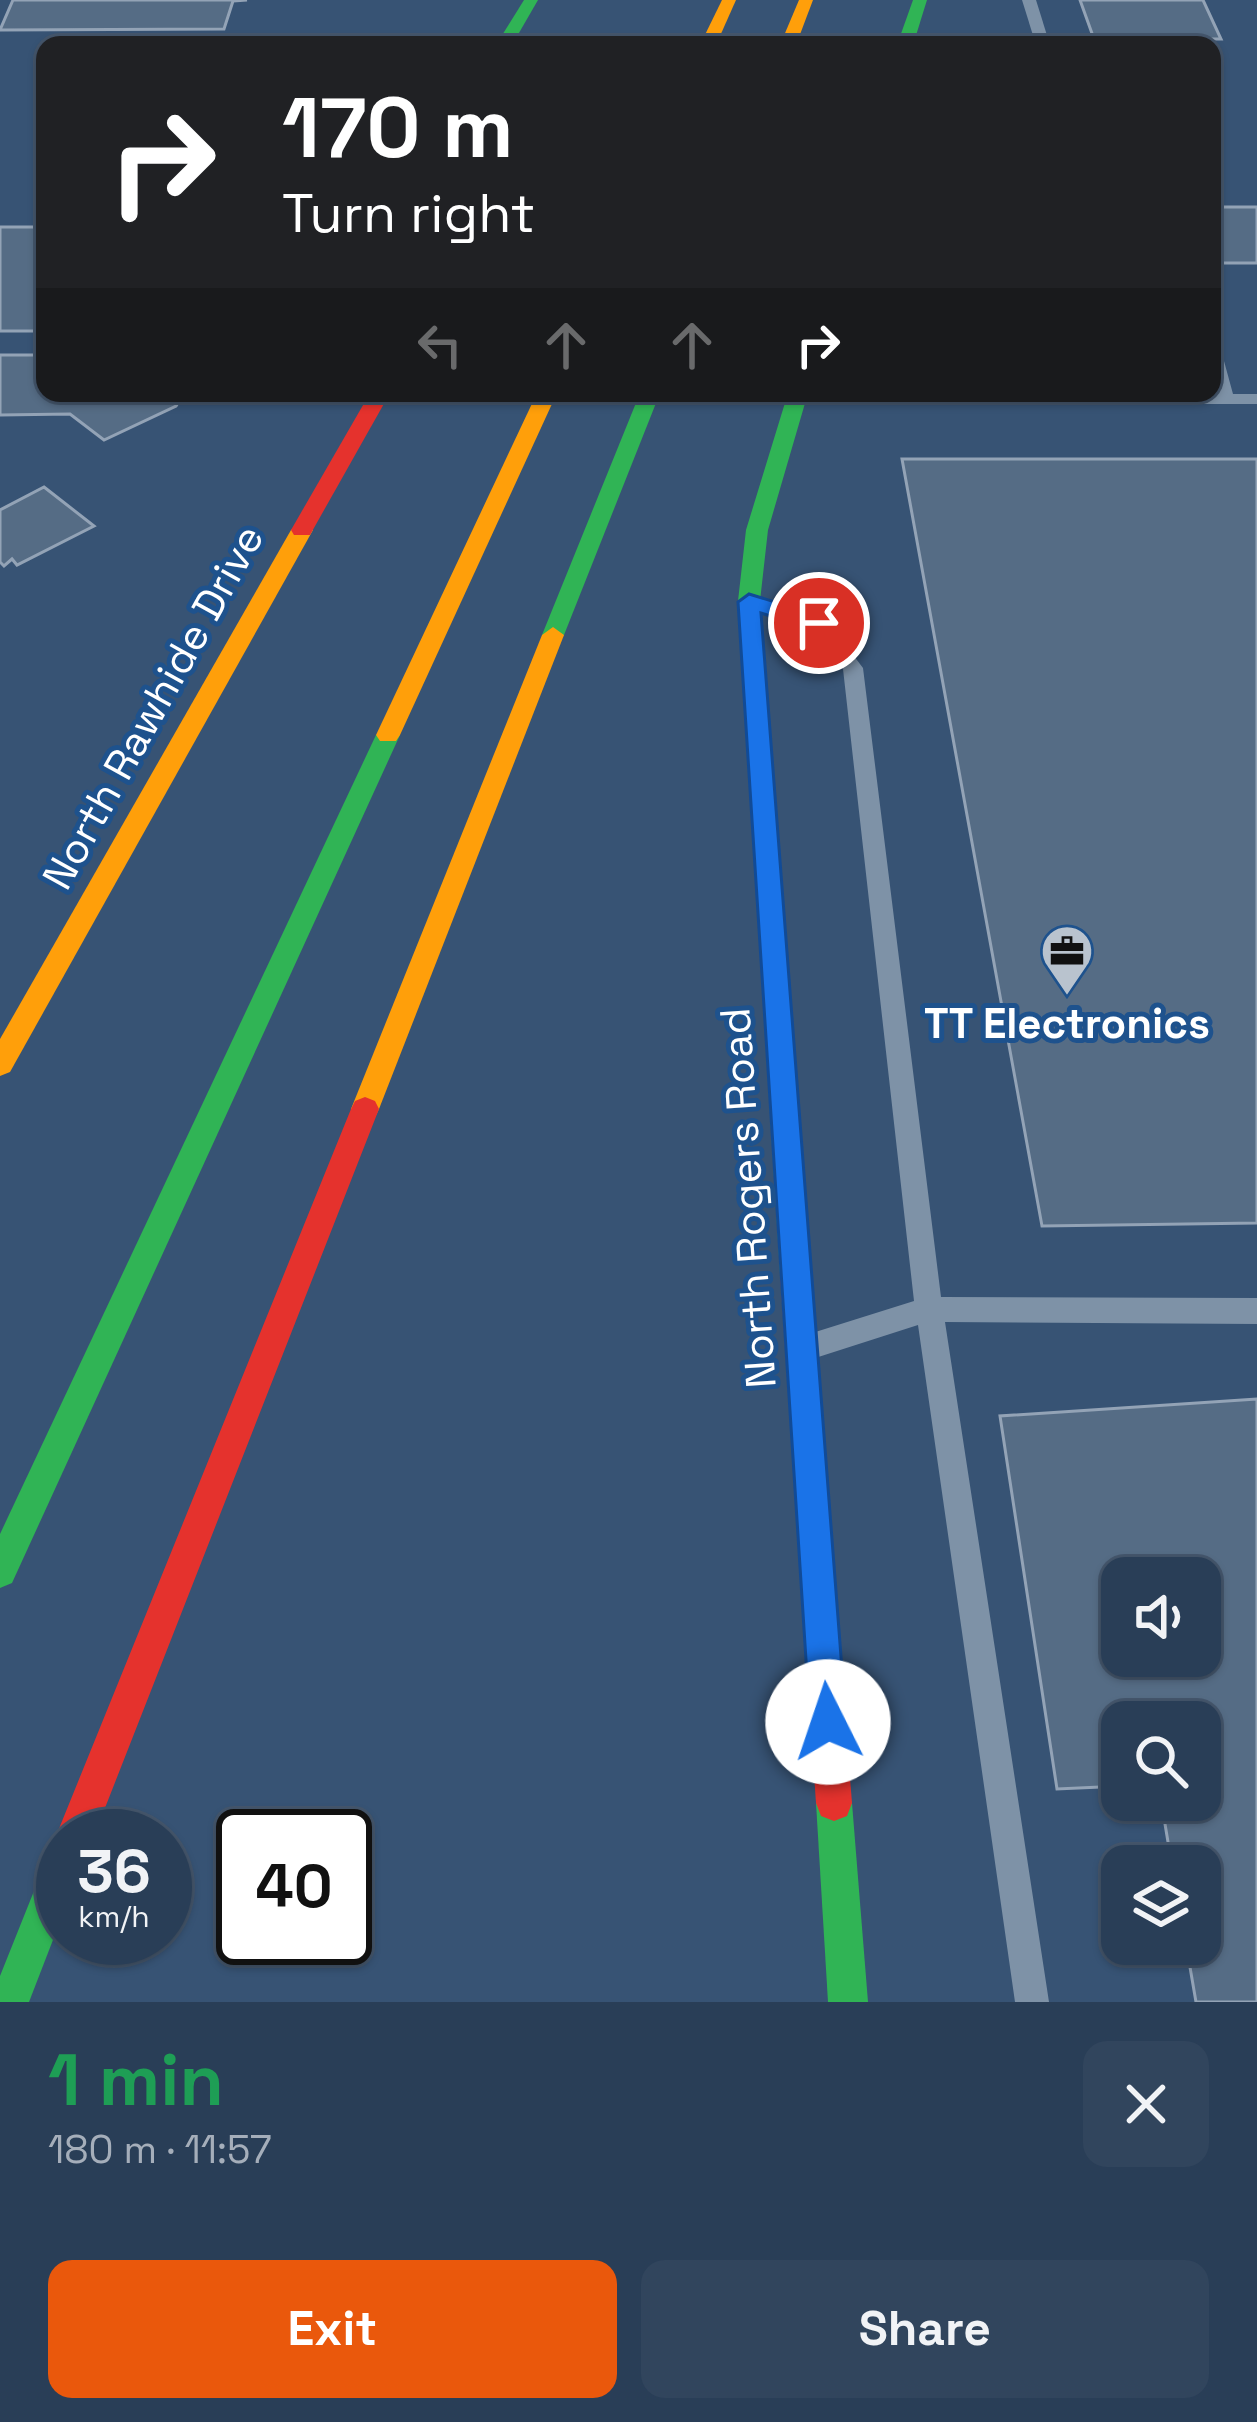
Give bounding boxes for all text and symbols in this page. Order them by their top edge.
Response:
text: 170 m [282,74,514,182]
icon: right [84,84,240,240]
text: Turn right [282,179,535,248]
icon: left [407,312,473,378]
icon: ahead [533,312,599,378]
icon: ahead [659,312,725,378]
icon: right [785,312,851,378]
street label: North Rawhide Drive [31,515,275,899]
pin [768,572,870,674]
icon: arrive [786,590,852,656]
office icon: TT Electronics [1039,923,1095,997]
place label: TT Electronics [924,997,1210,1050]
street label: North Rogers Road [708,1006,788,1390]
map controls [1101,1557,1221,1965]
button: sound [1101,1557,1221,1677]
position arrow [765,1659,891,1785]
button: search [1101,1701,1221,1821]
speed limit sign: 40 [216,1809,372,1965]
text: 36 [77,1833,151,1910]
button: layers [1101,1845,1221,1965]
text: km/h [78,1897,150,1936]
text: 1 min [48,2034,224,2126]
button: close [1083,2041,1209,2167]
text: 180 m · 11:57 [48,2125,272,2174]
button: Exit [48,2260,617,2398]
button: Share [641,2260,1209,2398]

